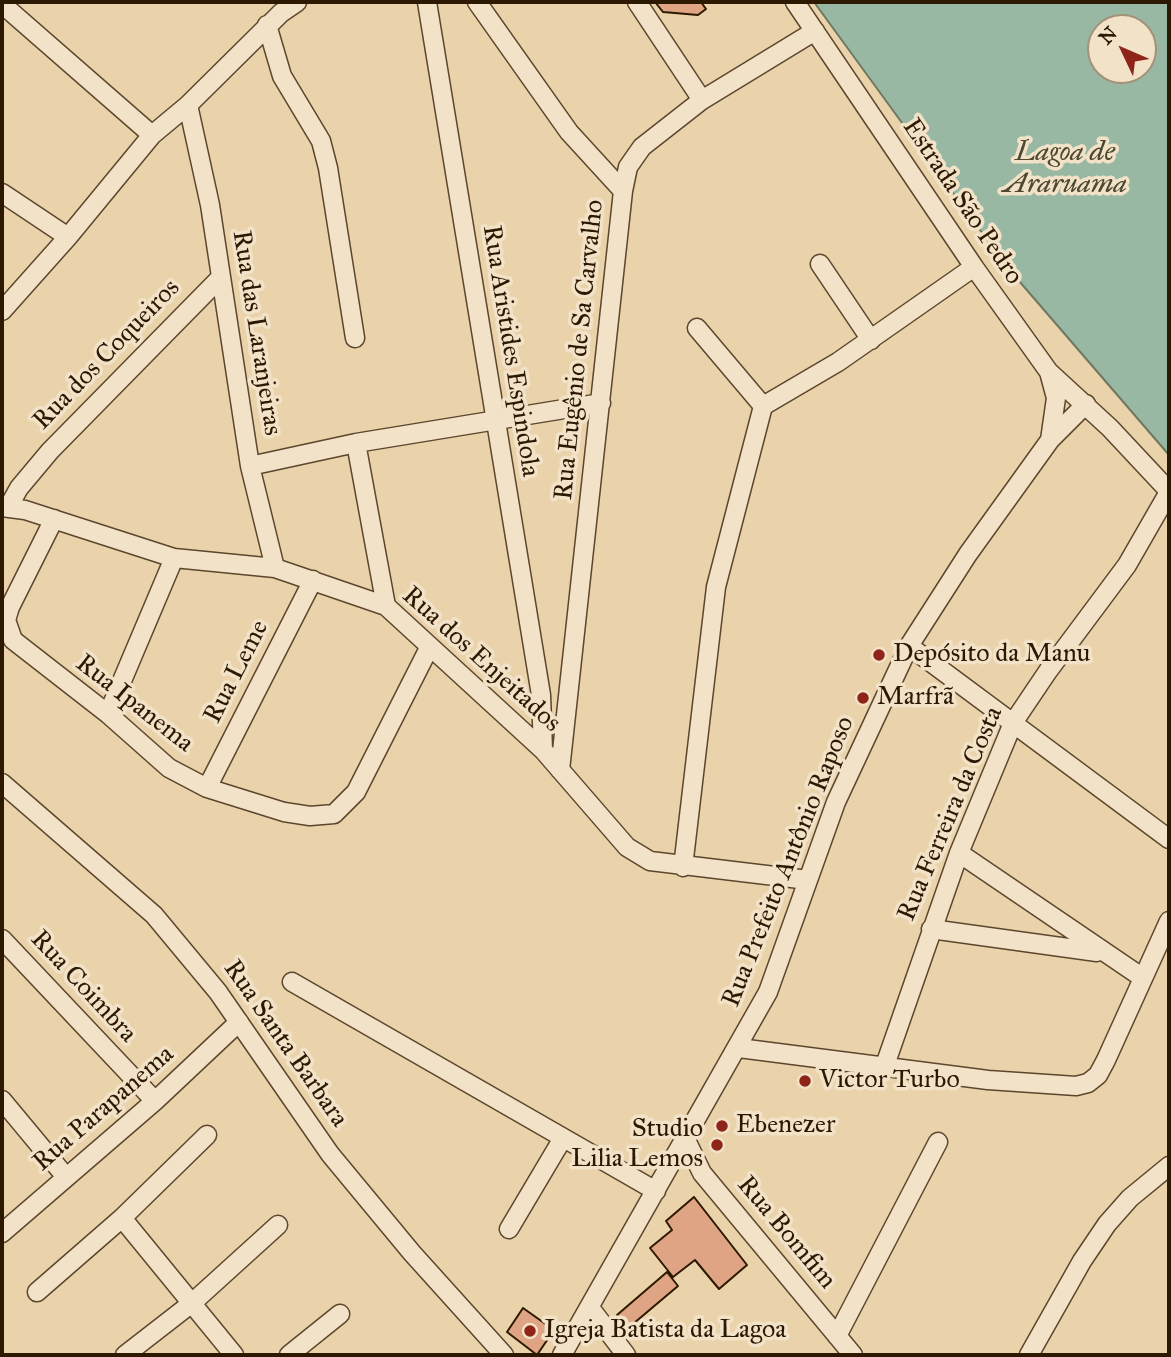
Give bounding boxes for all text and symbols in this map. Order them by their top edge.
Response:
north arrow [1087,14,1157,84]
text: N [1094,22,1122,49]
street label: Estrada São Pedro [895,113,1029,291]
water label: Lagoa de Araruama [1003,136,1127,202]
street label: Rua Eugênio de Sa Carvalho [549,198,611,502]
street label: Rua Aristides Espindola [475,223,545,479]
street label: Rua das Laranjeiras [224,228,288,438]
street label: Rua dos Coqueiros [27,273,187,437]
street label: Rua dos Enjeitados [395,581,567,739]
street label: Rua Leme [198,615,276,729]
place label: Depósito da Manu [893,639,1090,671]
marker: Depósito da Manu [871,647,887,663]
street label: Rua Ipanema [69,648,199,760]
place label: Marfrã [877,682,954,714]
marker: Marfrã [855,690,871,706]
street label: Rua Ferreira da Costa [892,702,1010,926]
street label: Rua Prefeito Antônio Raposo [716,712,862,1012]
street label: Rua Coimbra [23,925,143,1049]
street label: Rua Santa Barbara [216,955,354,1133]
street label: Rua Parapanema [27,1039,181,1179]
place label: Victor Turbo [819,1065,960,1097]
marker: Victor Turbo [797,1073,813,1089]
place label: Ebenezer [736,1110,836,1142]
place label: Studio Lilia Lemos [571,1114,703,1176]
marker: Ebenezer [714,1118,730,1134]
marker: Studio Lilia Lemos [709,1137,725,1153]
street label: Rua Bomfim [730,1170,842,1296]
place label: Igreja Batista da Lagoa [544,1315,786,1347]
marker: Igreja Batista da Lagoa [522,1323,538,1339]

